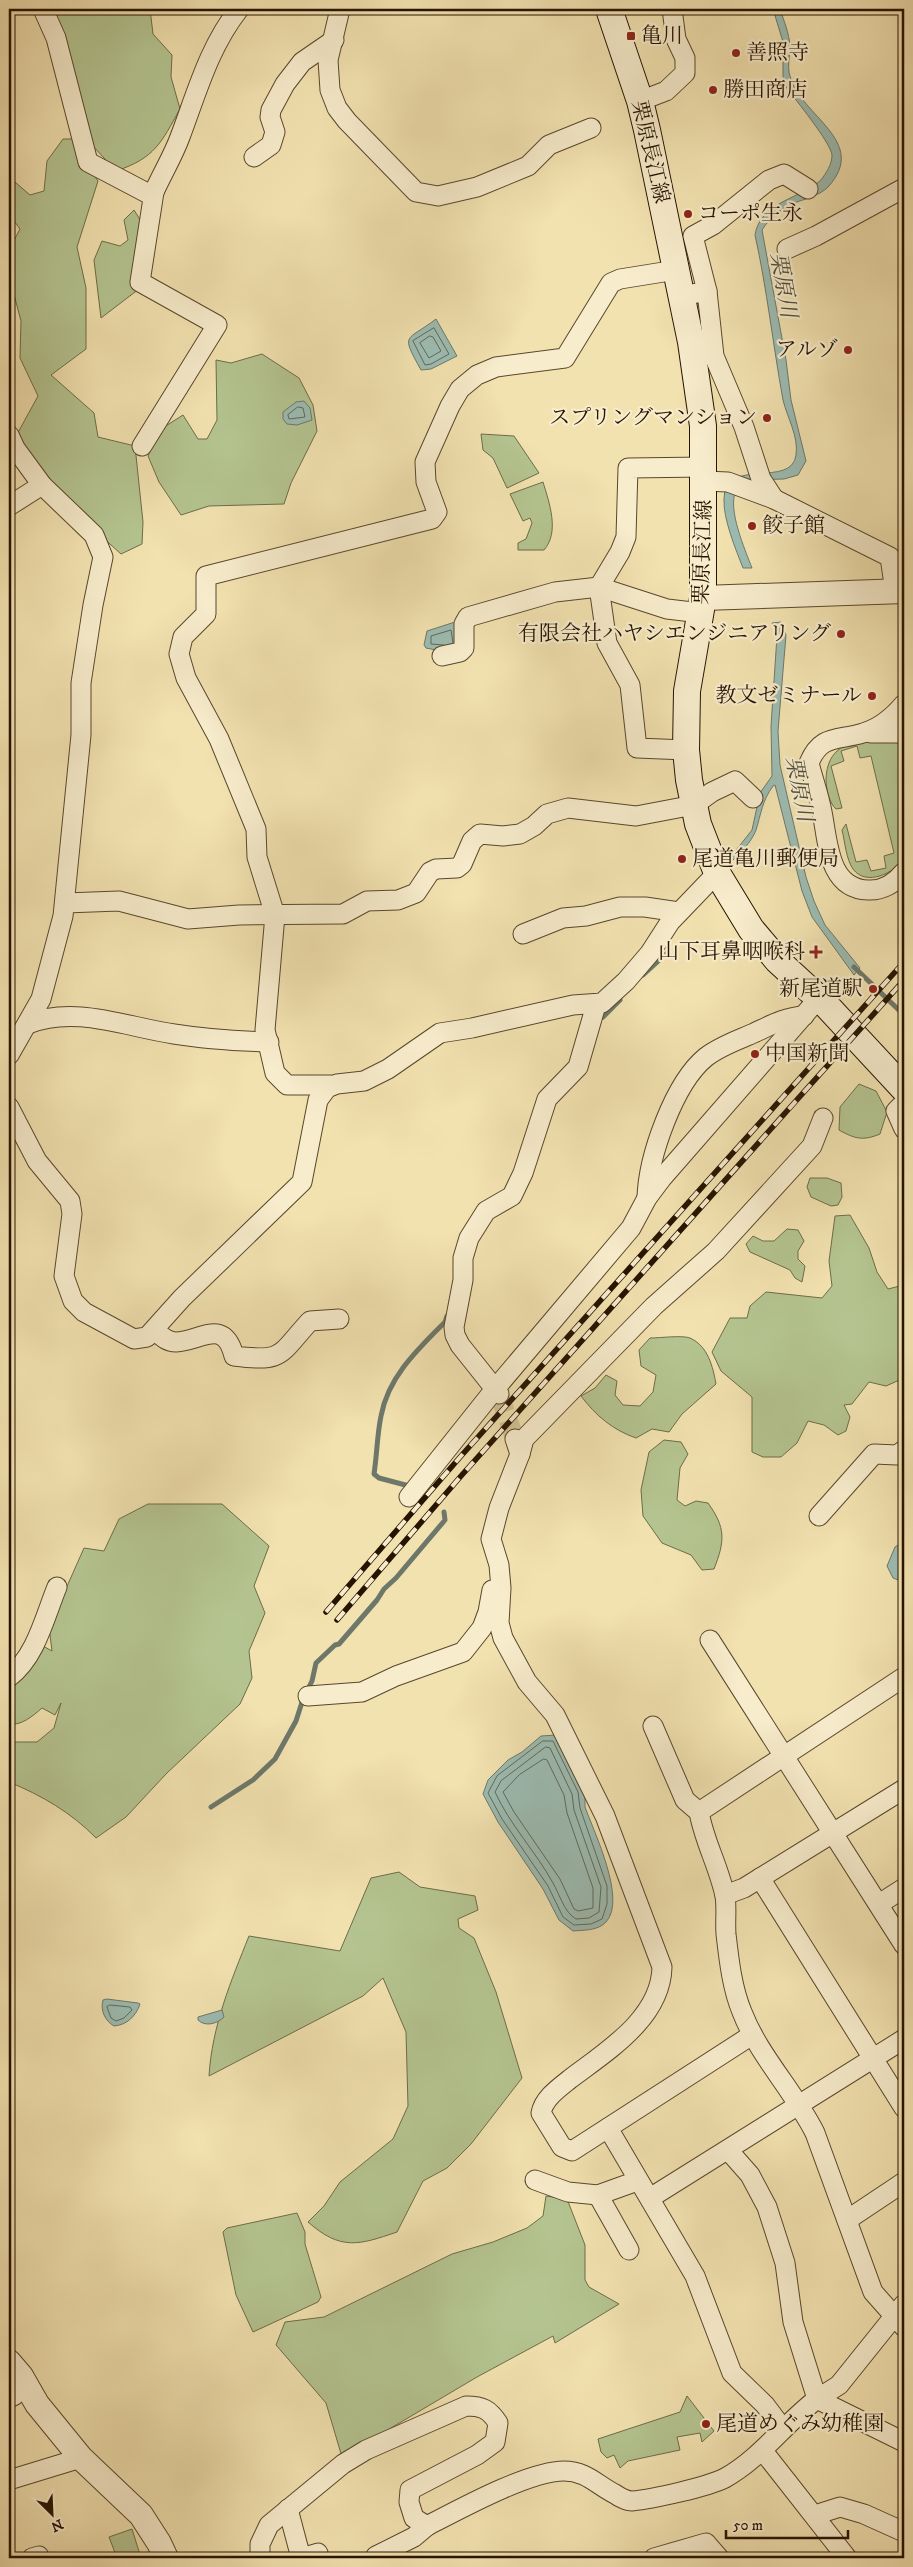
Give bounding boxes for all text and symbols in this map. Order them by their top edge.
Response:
place label: 亀川 [641,23,683,49]
marker: 亀川 [625,30,637,42]
place label: 善照寺 [746,40,809,66]
marker: 善照寺 [730,47,742,59]
place label: 勝田商店 [723,77,807,103]
marker: 勝田商店 [707,84,719,96]
street label: 栗原長江線 [626,98,674,206]
place label: コーポ生永 [698,201,803,227]
marker: コーポ生永 [682,208,694,220]
water label: 栗原川 [764,250,802,322]
place label: アルゾ [776,337,838,363]
marker: アルゾ [842,344,854,356]
place label: スプリングマンション [549,405,757,431]
marker: スプリングマンション [761,412,773,424]
street label: 栗原長江線 [688,499,718,605]
place label: 餃子館 [762,513,825,539]
marker: 餃子館 [746,520,758,532]
place label: 有限会社ハヤシエンジニアリング [518,621,831,647]
marker: 有限会社ハヤシエンジニアリング [835,628,847,640]
place label: 教文ゼミナール [715,683,862,709]
marker: 教文ゼミナール [866,690,878,702]
water label: 栗原川 [779,754,819,826]
place label: 尾道亀川郵便局 [692,846,839,872]
marker: 尾道亀川郵便局 [676,853,688,865]
place label: 山下耳鼻咽喉科 [658,939,805,965]
marker: 山下耳鼻咽喉科 [809,945,823,959]
place label: 新尾道駅 [779,976,863,1002]
marker: 新尾道駅 [867,983,879,995]
place label: 中国新聞 [765,1041,849,1067]
marker: 中国新聞 [749,1048,761,1060]
place label: 尾道めぐみ幼稚園 [716,2411,884,2437]
marker: 尾道めぐみ幼稚園 [700,2418,712,2430]
north arrow [28,2490,78,2540]
scale bar [726,2507,848,2539]
text: N [48,2514,66,2536]
text: 50 m [733,2516,763,2535]

